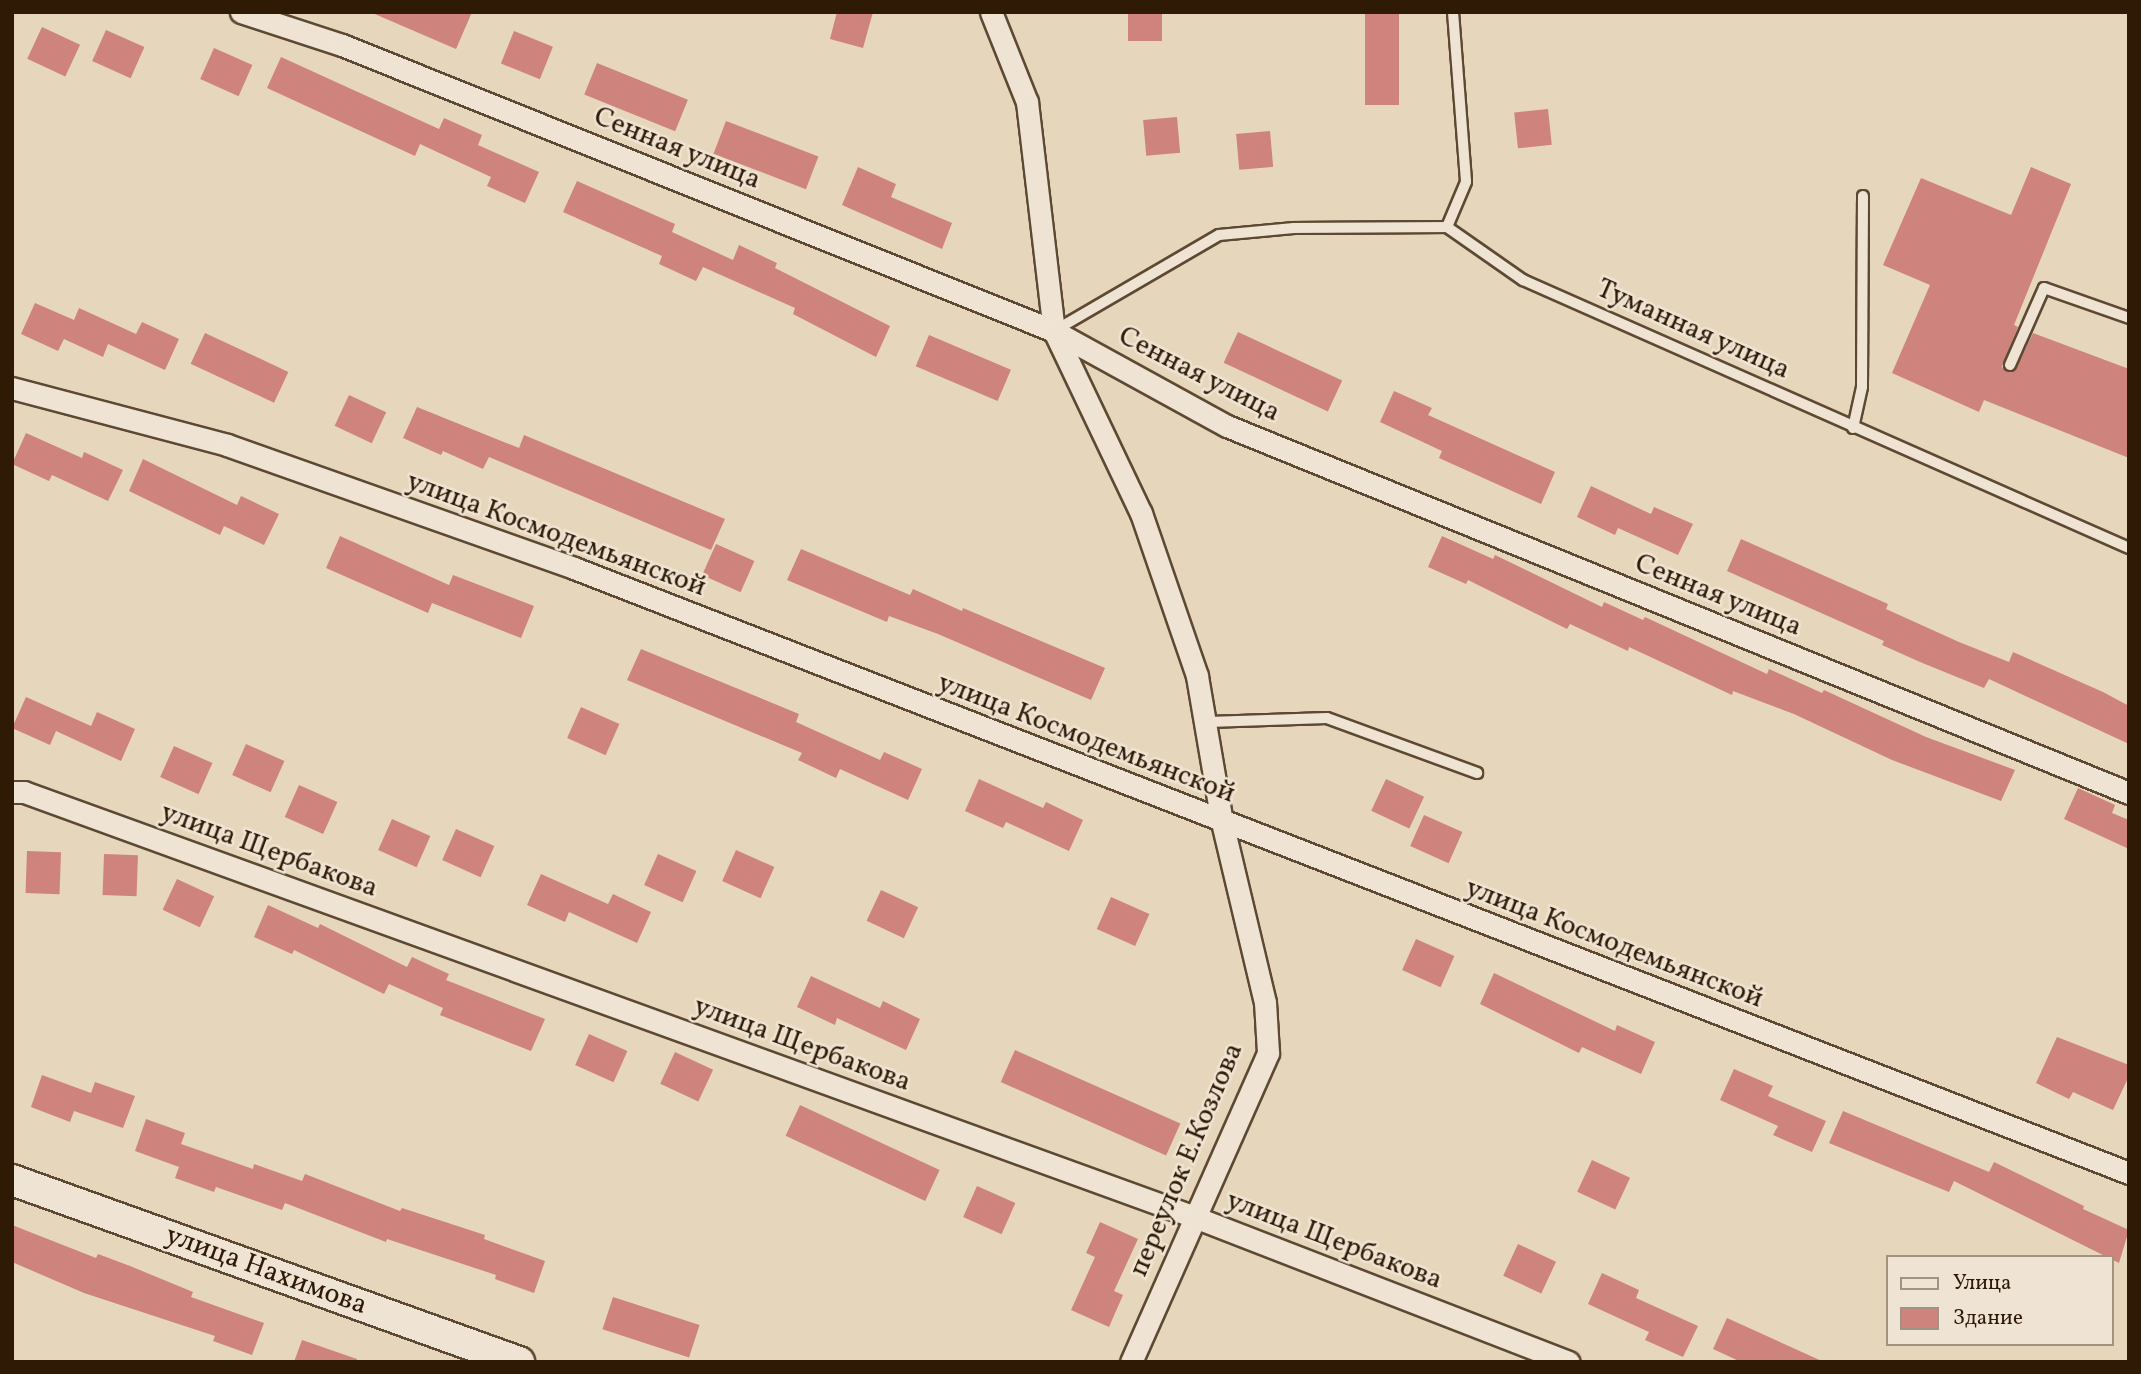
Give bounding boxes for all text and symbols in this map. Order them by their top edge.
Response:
street label: Сенная улица [588,100,766,198]
street label: Туманная улица [1591,272,1795,388]
street label: Сенная улица [1112,320,1286,430]
street label: улица Космодемьянской [402,465,710,605]
street label: Сенная улица [1629,547,1807,645]
street label: улица Космодемьянской [932,667,1240,811]
street label: улица Щербакова [156,796,382,906]
street label: улица Космодемьянской [1460,872,1768,1016]
street label: улица Щербакова [689,990,915,1100]
street label: переулок Е.Козлова [1123,1038,1251,1282]
street label: улица Щербакова [1221,1184,1447,1298]
street label: улица Нахимова [161,1219,371,1323]
legend [1885,1255,2113,1346]
text: Улица [1953,1269,2011,1298]
text: Здание [1953,1304,2023,1333]

